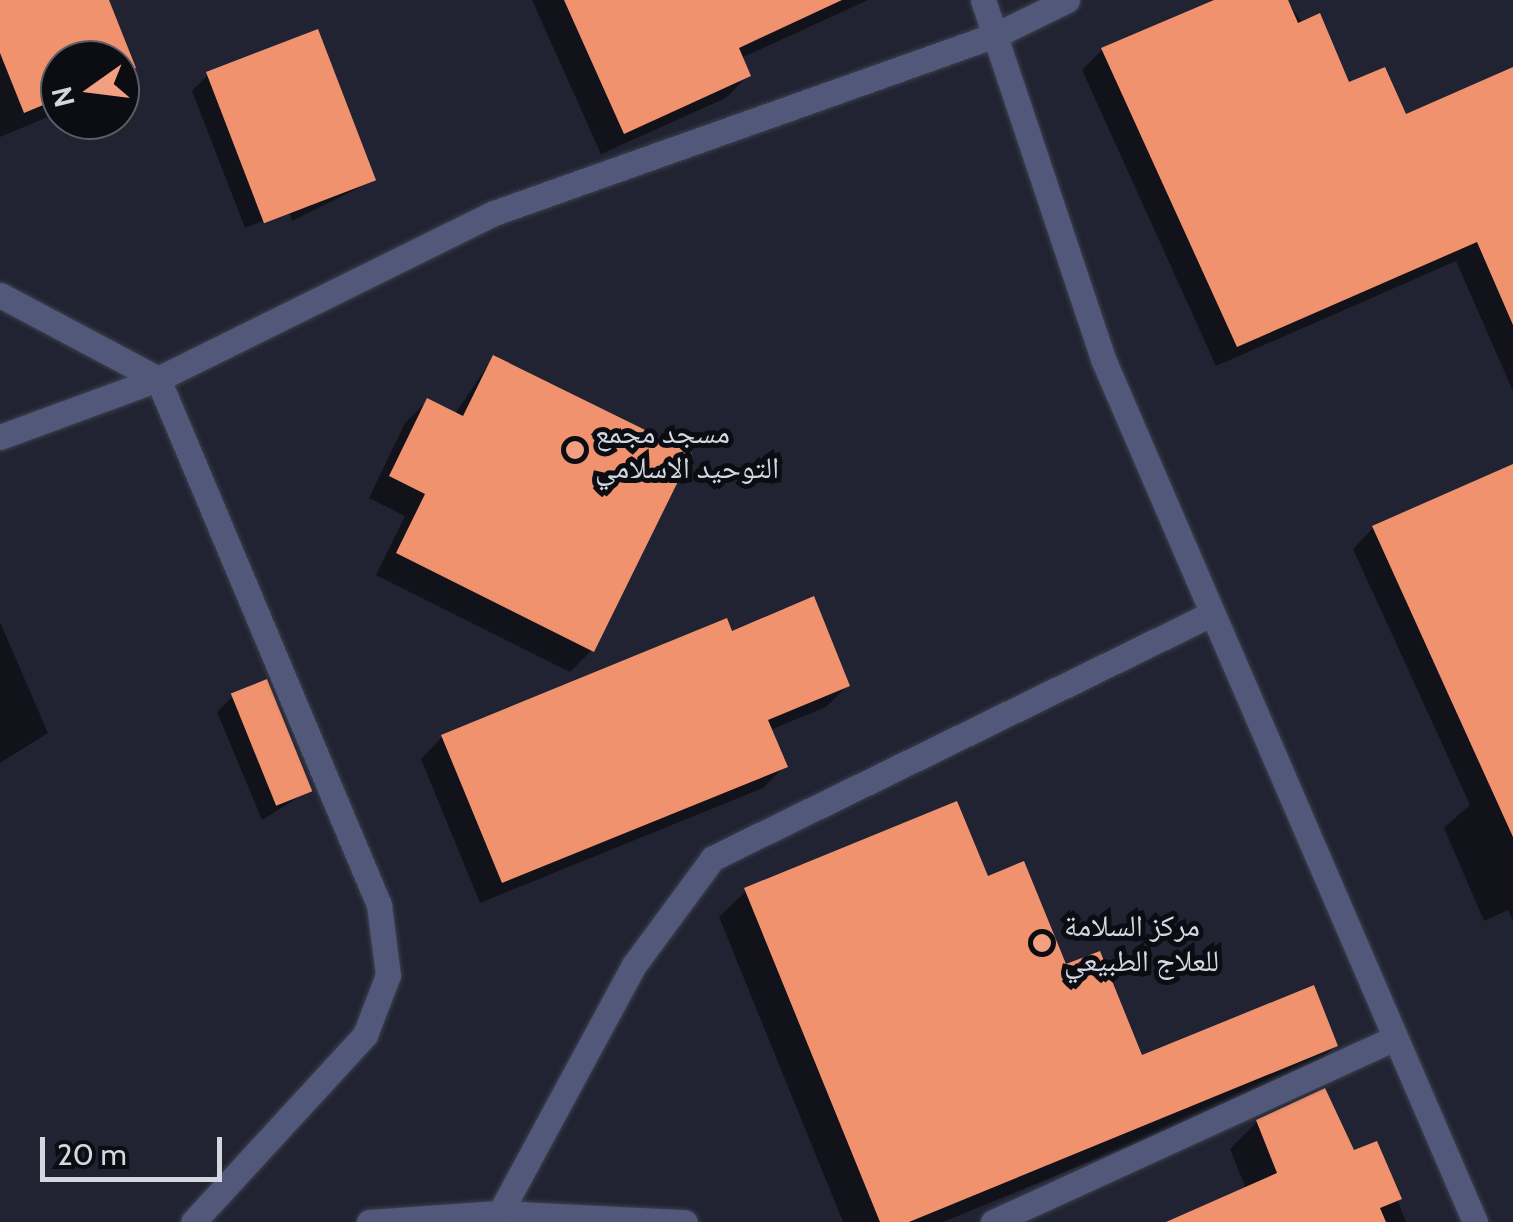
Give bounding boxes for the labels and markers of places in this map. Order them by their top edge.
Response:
place label: مسجد مجمع التوحيد الاسلامي [595,415,779,486]
marker: مسجد مجمع التوحيد الاسلامي [564,439,586,461]
place label: مركز السلامة للعلاج الطبيعي [1064,908,1219,978]
marker: مركز السلامة للعلاج الطبيعي [1029,930,1055,956]

